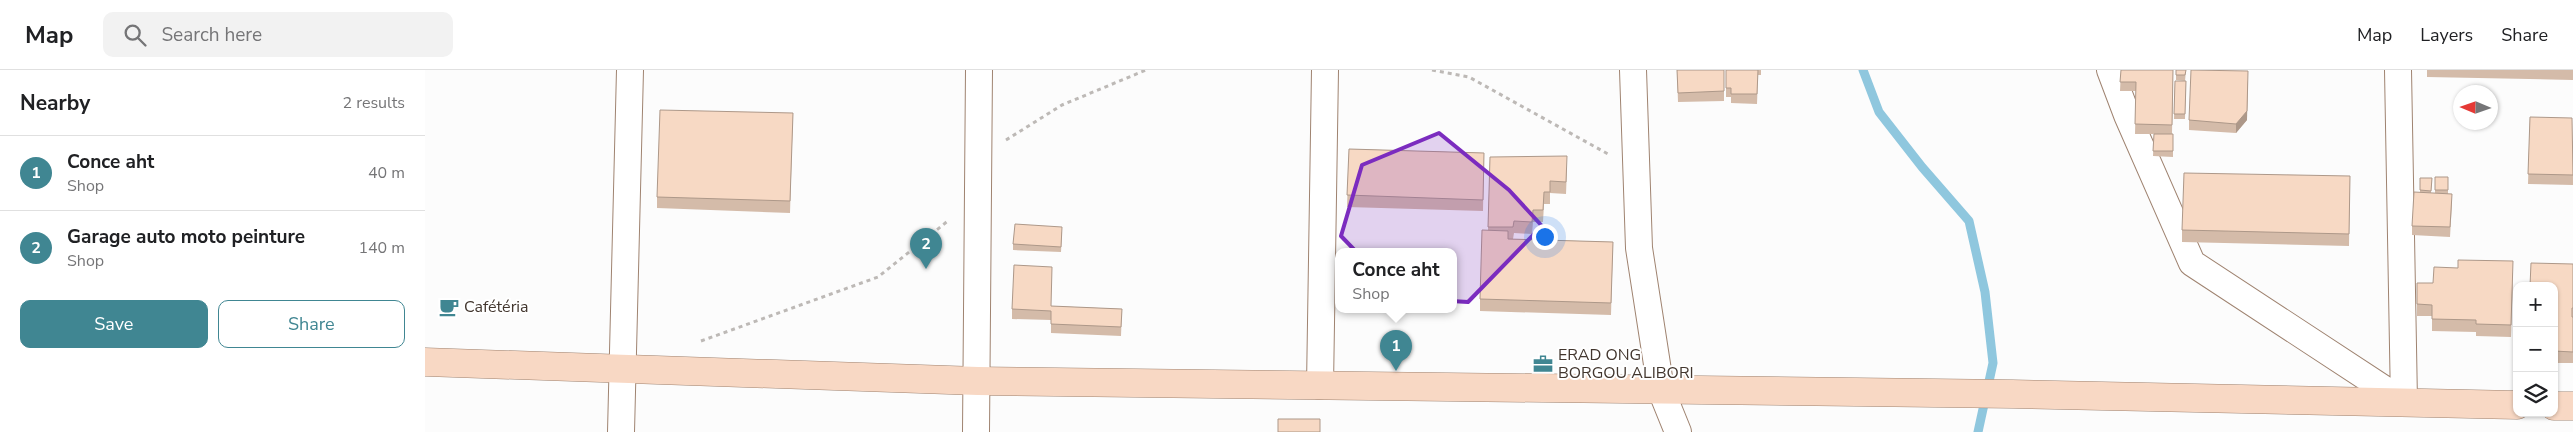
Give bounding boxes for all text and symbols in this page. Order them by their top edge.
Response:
search box [103,12,453,57]
text: Map [25,19,73,51]
icon: search [121,21,149,49]
text: Search here [161,22,262,48]
text: Map [2357,23,2392,47]
text: Layers [2420,23,2473,47]
text: Share [2501,23,2548,47]
north arrow [2453,85,2498,130]
text: Nearby [20,89,90,117]
text: 2 results [343,92,405,114]
text: Conce aht [67,149,154,175]
text: 1 [31,162,41,184]
text: 40 m [368,162,405,184]
text: Shop [67,175,104,197]
text: Garage auto moto peinture [67,224,305,250]
your location [1532,224,1558,250]
pin: 2 [910,228,942,269]
text: 2 [31,237,41,259]
text: 140 m [358,237,405,259]
popup [1335,248,1457,313]
text: Shop [67,250,104,272]
text: Conce aht [1352,257,1440,283]
map controls [2513,282,2558,417]
button: + [2513,282,2558,327]
text: Shop [1352,283,1390,305]
cafe icon: Cafétéria [438,296,460,318]
place label: Cafétéria [464,296,529,318]
button: Save [20,300,208,348]
button: Share [218,300,405,348]
button: − [2513,327,2558,372]
pin: 1 [1380,330,1412,371]
place label: ERAD ONG BORGOU ALIBORI [1558,344,1694,384]
office icon: ERAD ONG BORGOU ALIBORI [1532,353,1554,375]
button: layers [2513,372,2558,417]

